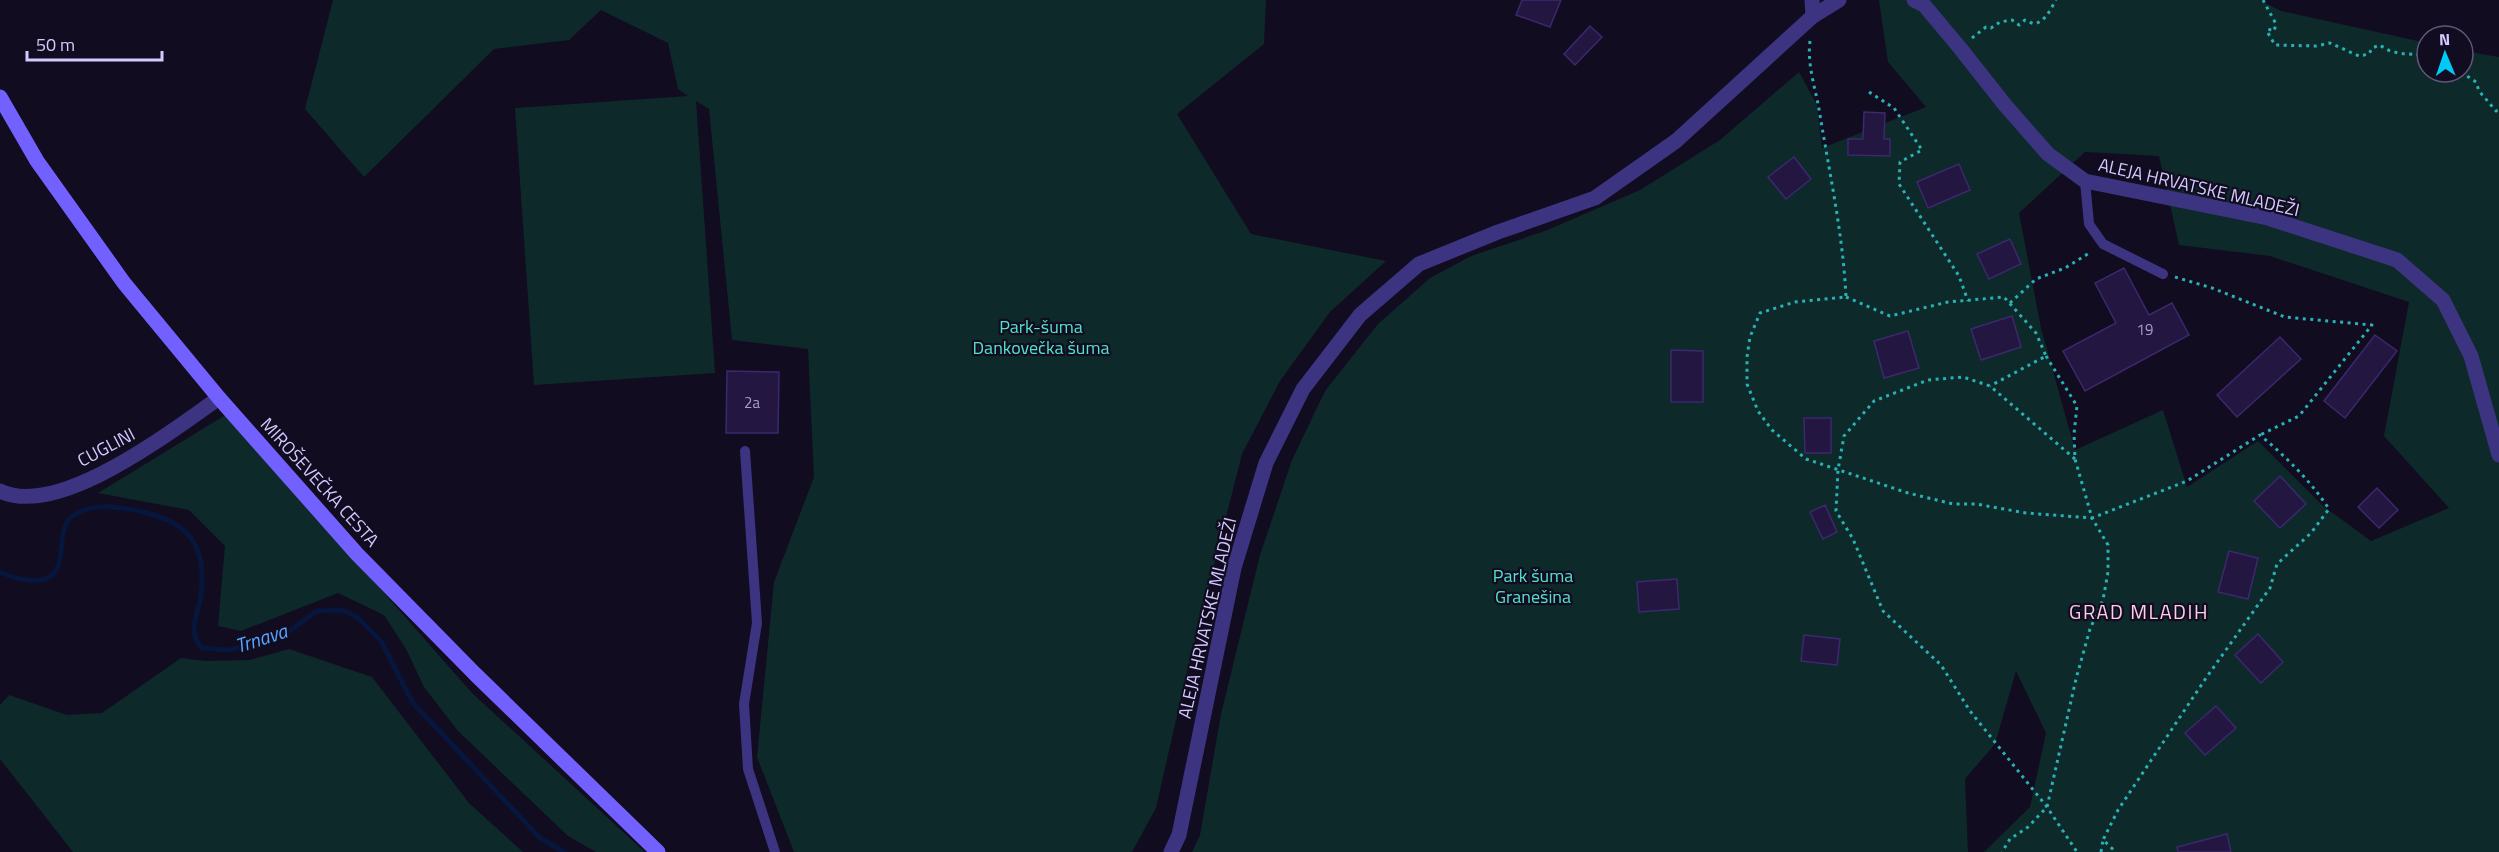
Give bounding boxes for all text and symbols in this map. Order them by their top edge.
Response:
scale bar [27,24,162,62]
north arrow [2415,24,2475,84]
text: N [2439,27,2450,51]
text: 50 m [36,31,75,58]
street label: ALEJA HRVATSKE MLADEŽI [2096,151,2302,223]
park label: Park-šuma Dankovečka šuma [973,313,1110,361]
house number: 19 [2137,318,2153,341]
house number: 2a [744,391,760,414]
street label: MIROŠEVEČKA CESTA [254,411,386,553]
street label: CUGLINI [72,420,140,474]
street label: ALEJA HRVATSKE MLADEŽI [1171,515,1243,721]
park label: Park šuma Granešina [1493,562,1573,610]
district label: GRAD MLADIH [2069,596,2209,627]
water label: Trnava [231,615,292,661]

